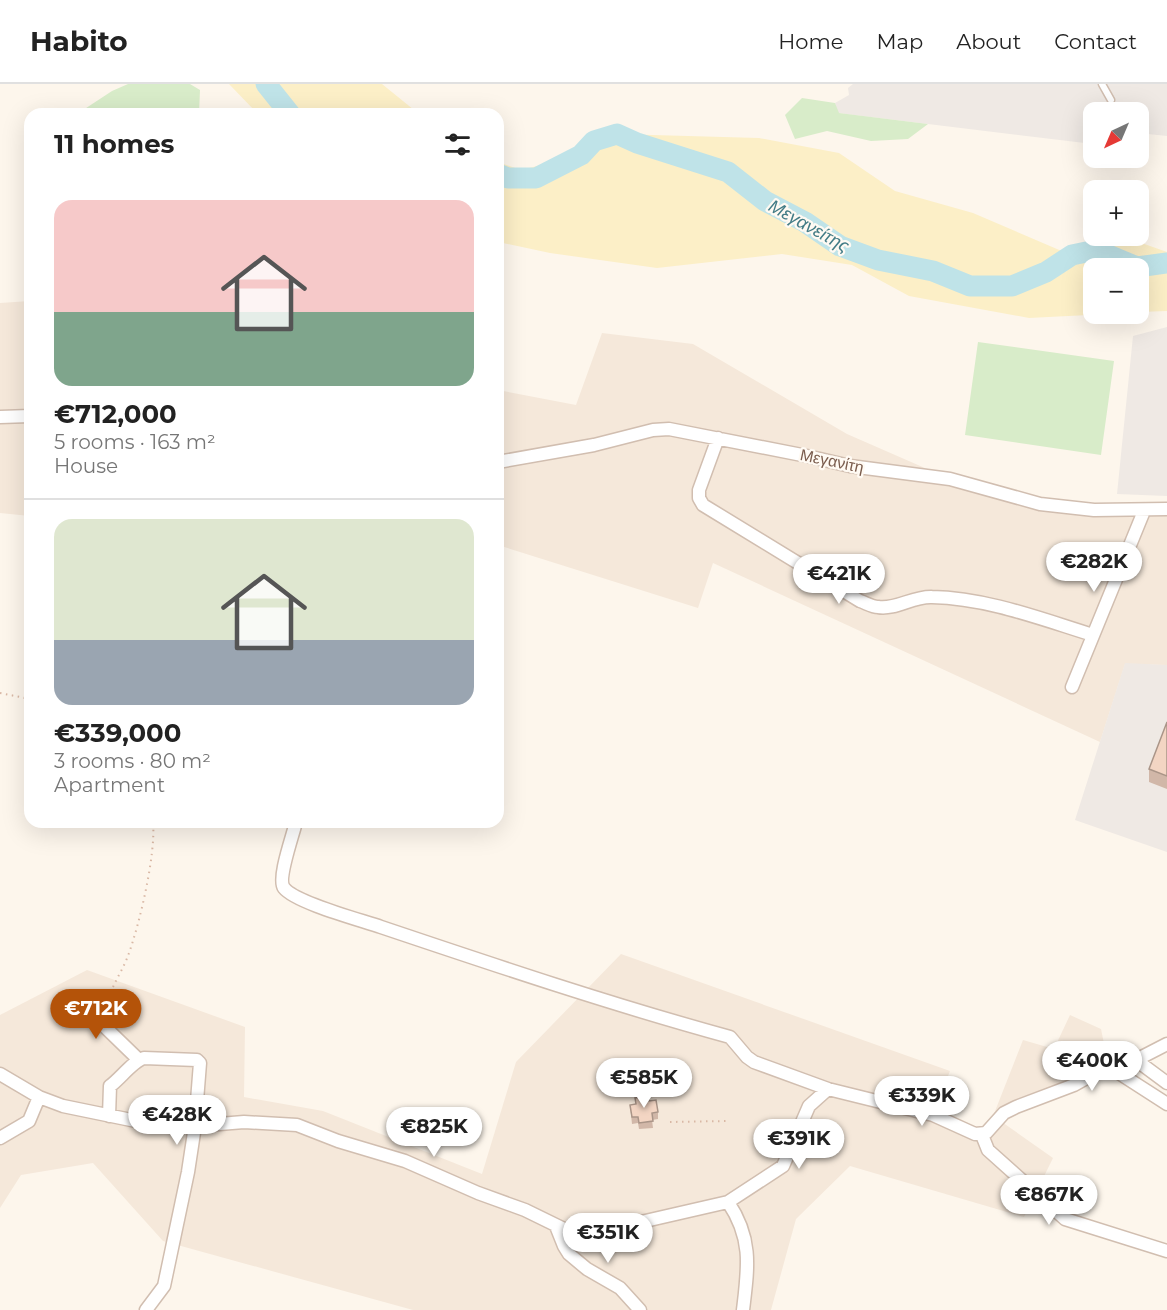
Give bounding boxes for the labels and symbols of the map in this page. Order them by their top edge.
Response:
north arrow [1083,102,1149,168]
water label: Μεγανείτης [765,195,853,257]
street label: Μεγανίτη [798,445,866,477]
pin: €282K [1052,542,1136,593]
pin: €421K [797,554,881,605]
pin: €712K [54,989,138,1040]
pin: €400K [1050,1041,1134,1092]
pin: €585K [602,1058,686,1109]
pin: €339K [880,1076,964,1127]
pin: €428K [135,1095,219,1146]
pin: €825K [392,1107,476,1158]
pin: €391K [757,1119,841,1170]
pin: €867K [1007,1175,1091,1226]
pin: €351K [566,1213,650,1264]

